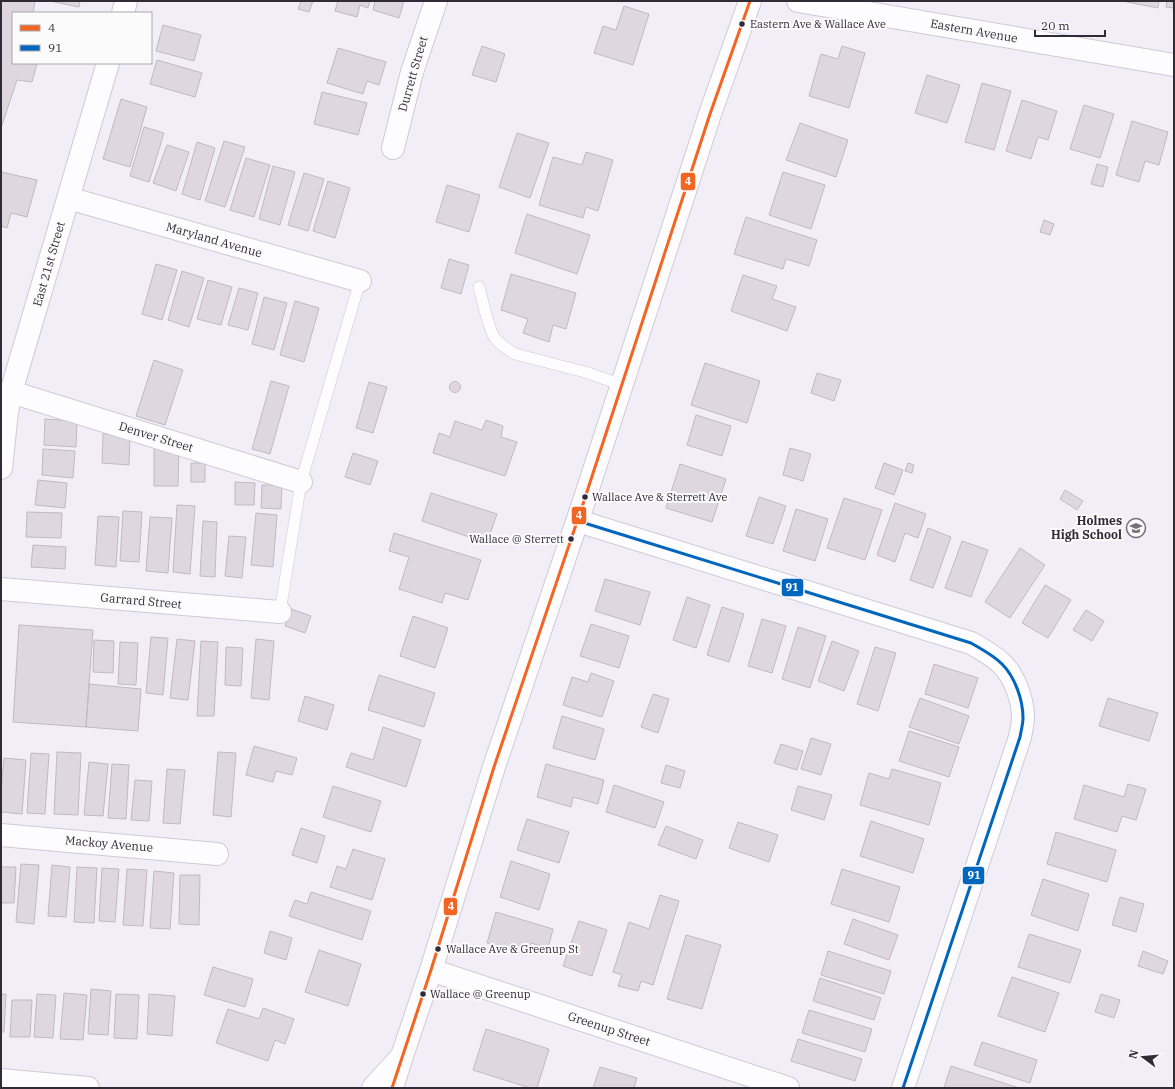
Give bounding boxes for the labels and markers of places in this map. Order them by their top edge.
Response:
place label: Eastern Ave & Wallace Ave [750,17,886,31]
marker: Eastern Ave & Wallace Ave [737,19,747,29]
place label: Wallace Ave & Sterrett Ave [592,490,728,504]
marker: Wallace Ave & Sterrett Ave [580,492,590,502]
place label: Holmes High School [1051,513,1122,542]
school or university icon: Holmes High School [1125,517,1147,539]
place label: Wallace @ Sterrett [469,532,564,546]
marker: Wallace @ Sterrett [566,534,576,544]
place label: Wallace Ave & Greenup St [446,942,579,956]
marker: Wallace Ave & Greenup St [433,944,443,954]
place label: Wallace @ Greenup [430,987,531,1001]
marker: Wallace @ Greenup [418,989,428,999]

